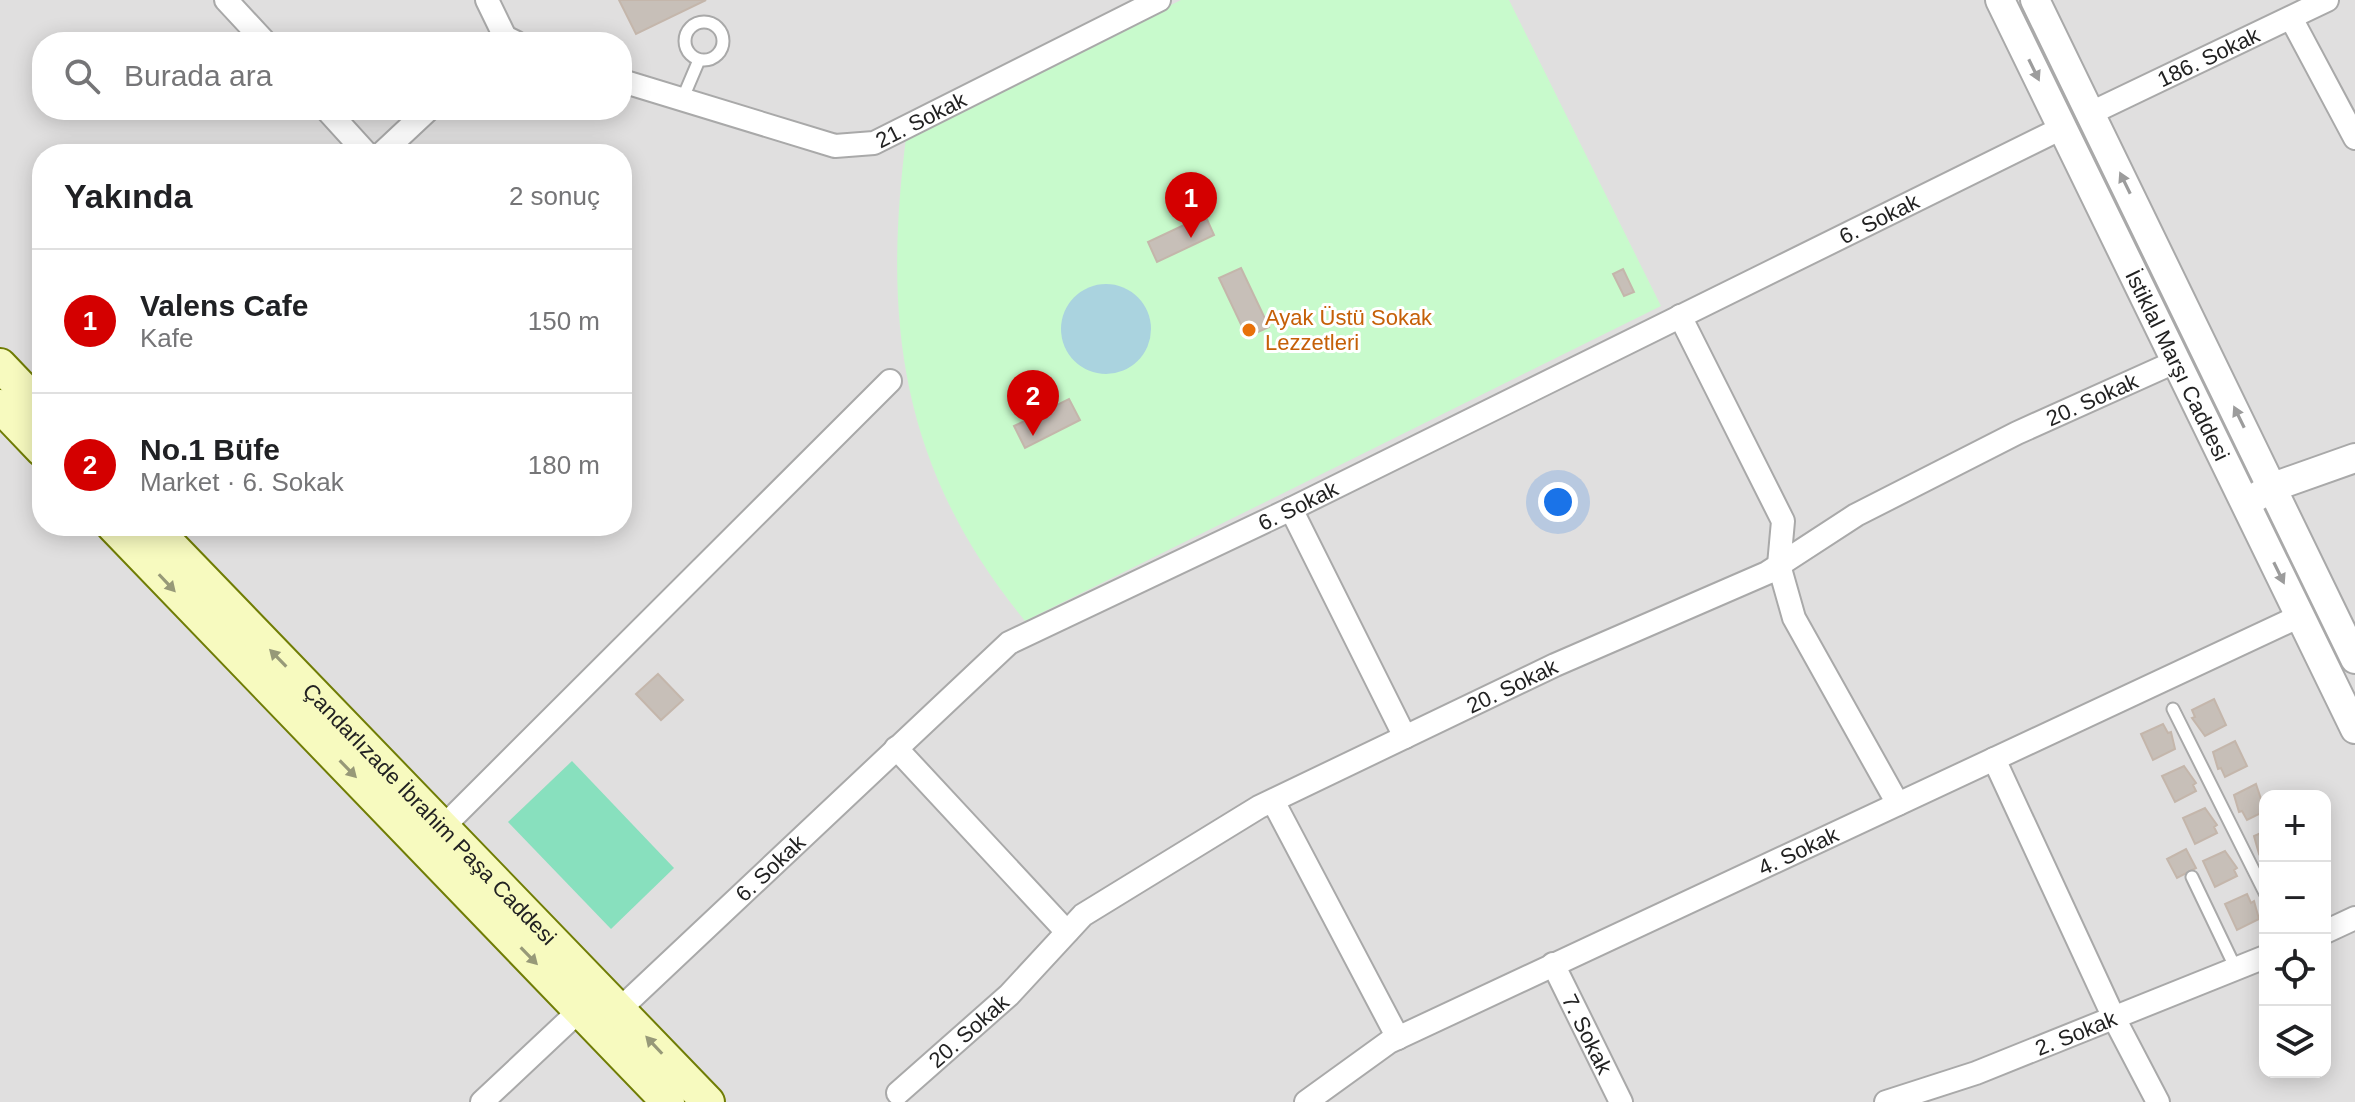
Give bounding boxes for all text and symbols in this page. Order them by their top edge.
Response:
street label: 186. Sokak [2153,21,2264,92]
search box [32,32,632,120]
icon: search [60,54,104,98]
text: Burada ara [124,59,272,92]
one-way arrow [2027,59,2041,82]
street label: 21. Sokak [871,86,971,153]
pin: 1 [1165,172,1217,238]
one-way arrow [2118,172,2132,195]
text: Yakında [64,177,193,215]
text: 2 sonuç [509,181,600,211]
street label: 6. Sokak [1835,188,1924,249]
street label: İstiklal Marşı Caddesi [2121,265,2235,465]
text: Valens Cafe [140,289,308,322]
place label: Ayak Üstü Sokak Lezzetleri [1265,305,1433,355]
text: 1 [83,306,97,336]
text: 150 m [528,306,600,336]
marker: Ayak Üstü Sokak Lezzetleri [1240,321,1258,339]
text: Kafe [140,323,194,353]
street label: 20. Sokak [2042,367,2143,431]
pin: 2 [1007,370,1059,436]
one-way arrow [2232,405,2245,428]
text: No.1 Büfe [140,433,280,466]
text: 2 [83,450,97,480]
text: 180 m [528,450,600,480]
text: Market · 6. Sokak [140,467,344,497]
street label: 6. Sokak [1254,475,1343,535]
your location [1538,482,1578,522]
one-way arrow [2272,562,2286,585]
one-way arrow [157,573,175,592]
one-way arrow [269,649,288,668]
street label: 20. Sokak [1462,653,1562,718]
street label: Çandarlızade İbrahim Paşa Caddesi [298,678,562,950]
one-way arrow [338,759,356,778]
map controls [2259,790,2331,1078]
button: + [2259,790,2331,862]
street label: 4. Sokak [1754,821,1843,880]
street label: 6. Sokak [730,829,811,906]
button: − [2259,862,2331,934]
button: locate [2259,934,2331,1006]
one-way arrow [519,946,537,965]
street label: 20. Sokak [923,988,1014,1073]
street label: 7. Sokak [1557,990,1618,1079]
street label: 2. Sokak [2031,1005,2121,1061]
button: layers [2259,1006,2331,1078]
one-way arrow [646,1036,664,1055]

